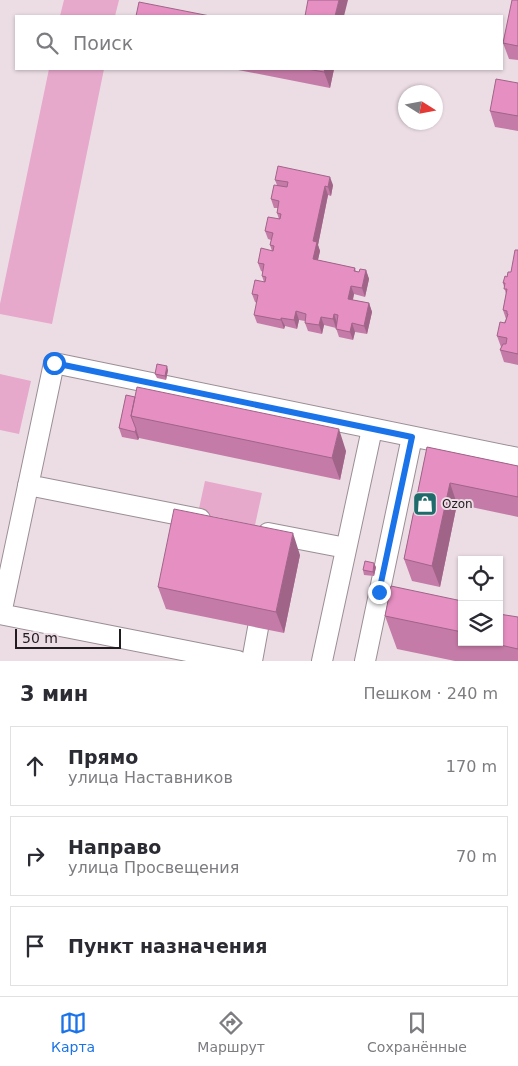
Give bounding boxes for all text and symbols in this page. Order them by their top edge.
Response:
search box [15,15,503,70]
icon: search [33,29,61,57]
text: Поиск [73,32,133,54]
north arrow [398,85,443,130]
route start [43,352,66,375]
shop icon: Ozon [412,491,438,517]
place label: Ozon [442,497,473,511]
map controls [458,556,503,646]
button: locate [458,556,503,601]
route end [368,581,391,604]
button: layers [458,601,503,646]
scale bar [15,626,121,649]
text: 50 m [22,630,58,646]
text: 3 мин [20,682,88,706]
text: Пешком · 240 m [363,684,498,703]
text: Прямо [68,746,138,768]
icon: ahead [21,752,49,780]
text: 170 m [446,757,497,776]
text: улица Наставников [68,768,233,787]
text: Направо [68,836,161,858]
icon: right [21,842,49,870]
text: 70 m [456,847,497,866]
text: улица Просвещения [68,858,239,877]
icon: arrive [21,932,49,960]
text: Пункт назначения [68,935,267,957]
tab: Карта [51,1009,95,1055]
tab: Маршрут [197,1009,265,1055]
tab: Сохранённые [367,1009,467,1055]

